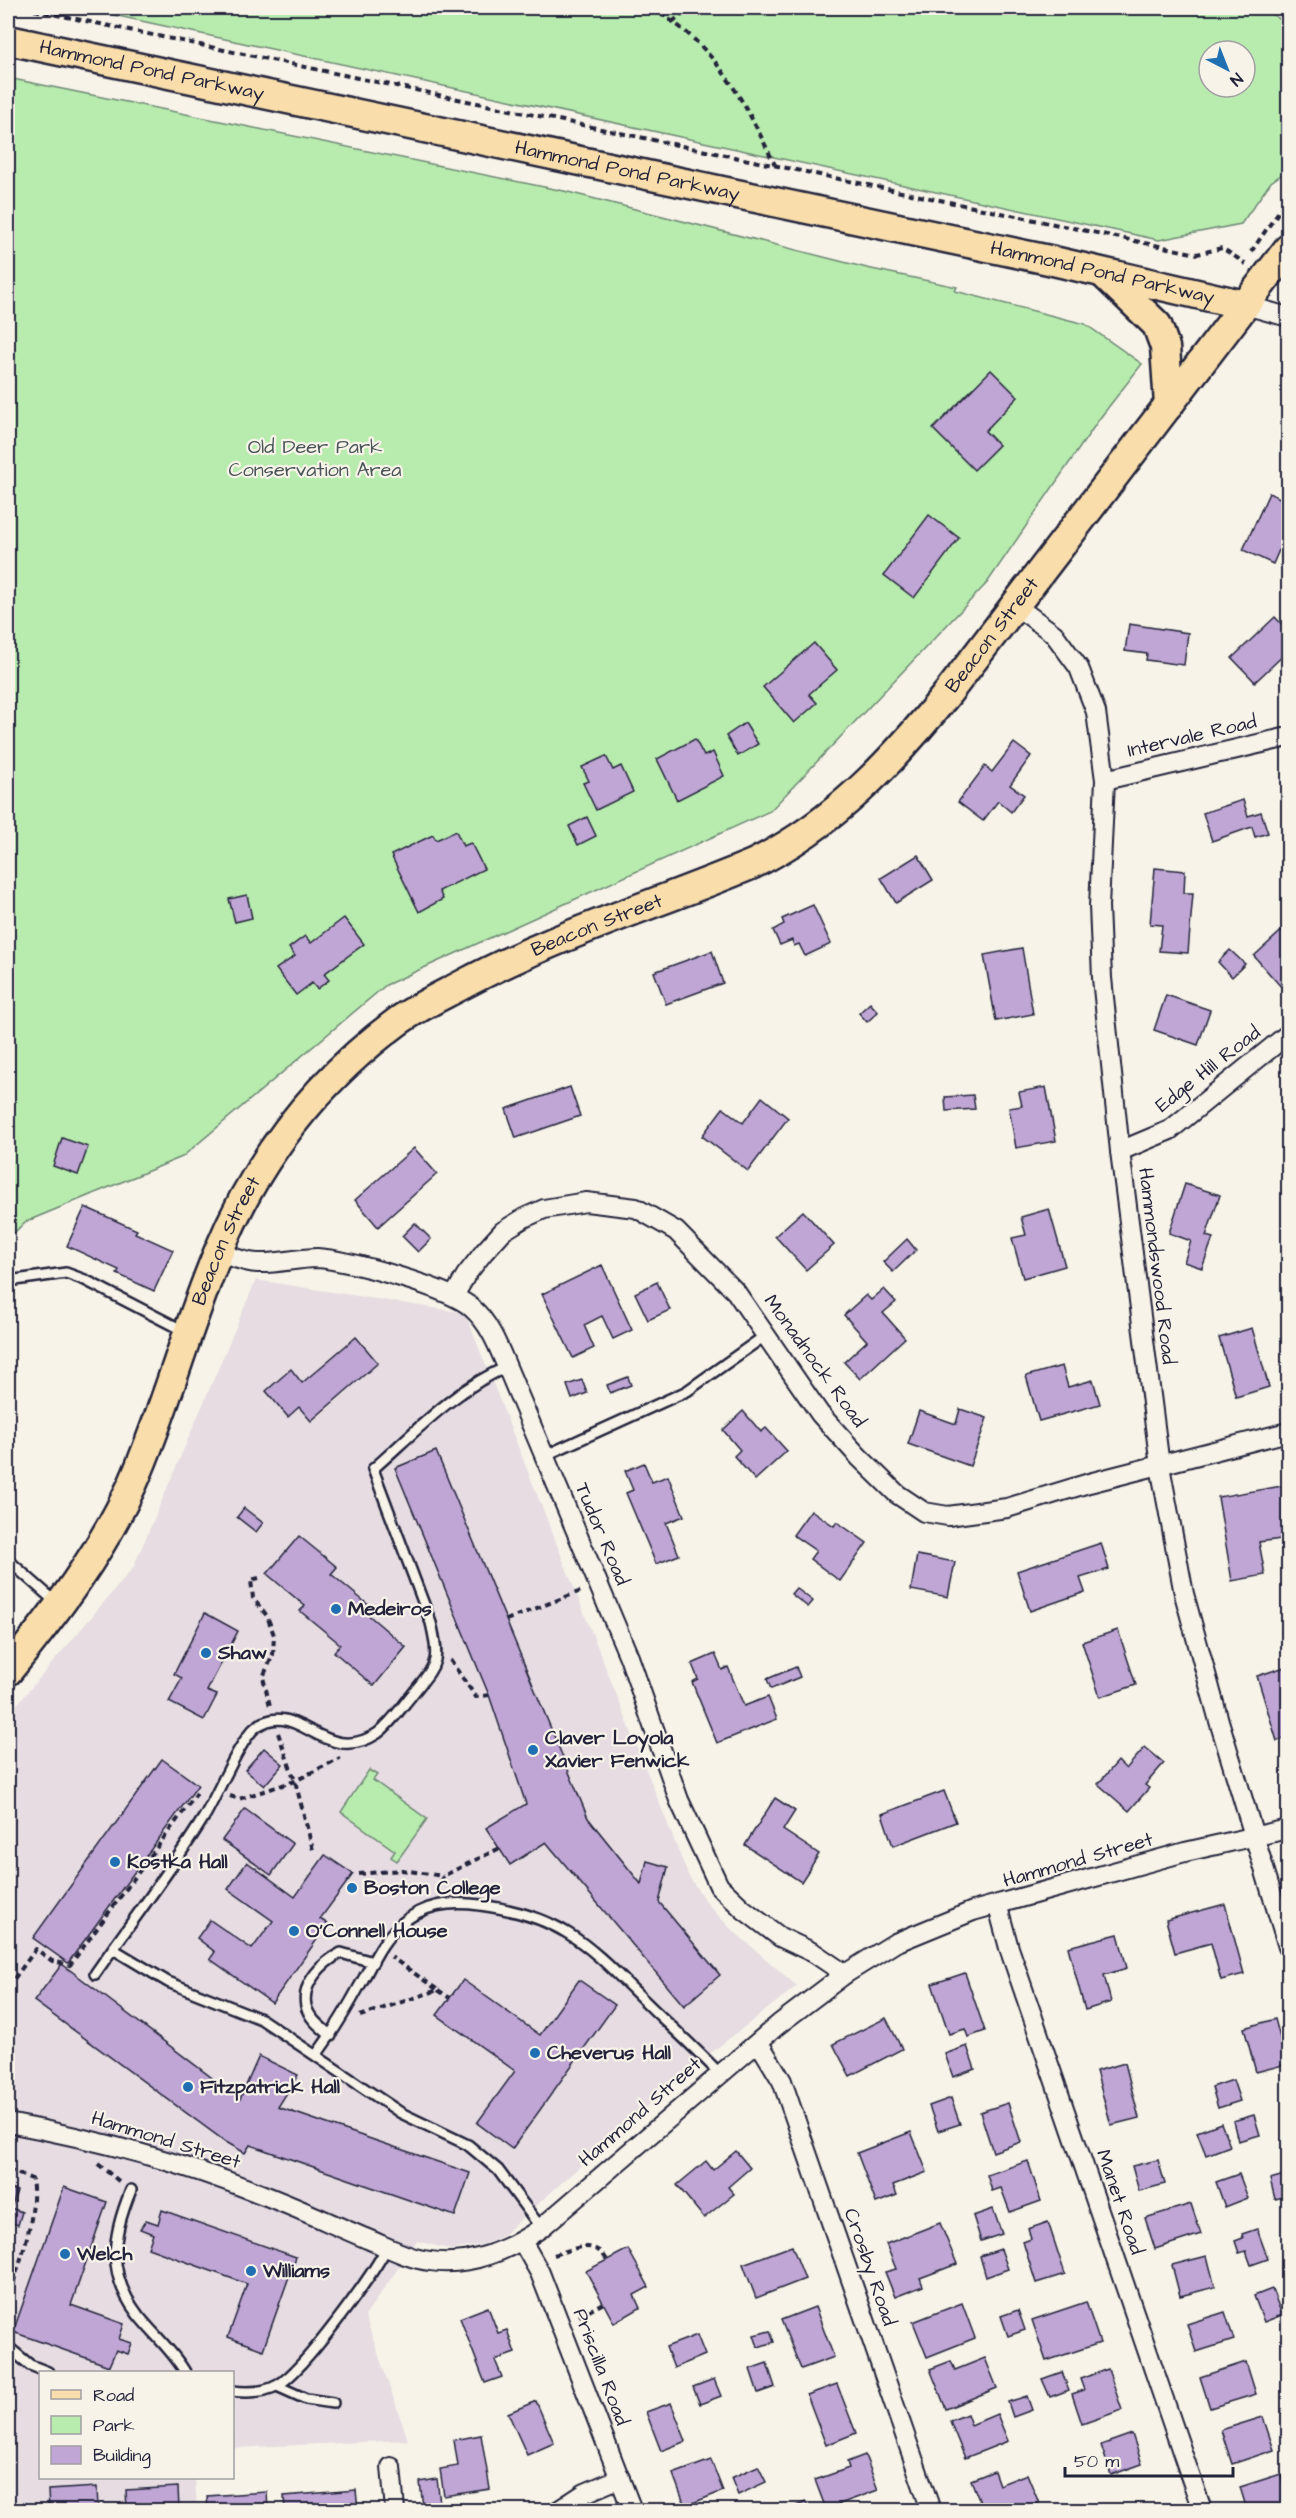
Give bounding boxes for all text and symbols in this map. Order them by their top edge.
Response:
street label: Hammond Pond Parkway [37,33,267,109]
north arrow [1197,39,1257,99]
text: N [1225,68,1247,91]
street label: Hammond Pond Parkway [512,134,742,209]
street label: Hammond Pond Parkway [988,234,1217,313]
park label: Old Deer Park Conservation Area [228,433,402,484]
street label: Beacon Street [939,572,1045,699]
street label: Intervale Road [1125,708,1259,764]
street label: Beacon Street [527,887,666,964]
street label: Edge Hill Road [1149,1019,1267,1120]
street label: Hammondswood Road [1131,1166,1183,1366]
street label: Beacon Street [185,1171,267,1309]
street label: Monadnock Road [757,1289,873,1433]
street label: Tudor Road [568,1478,636,1590]
place label: Medeiros [348,1595,432,1623]
marker: Medeiros [329,1602,343,1616]
place label: Shaw [217,1639,267,1667]
marker: Shaw [199,1646,213,1660]
place label: Claver Loyola Xavier Fenwick [545,1724,690,1775]
marker: Claver Loyola Xavier Fenwick [526,1743,540,1757]
street label: Hammond Street [1000,1825,1156,1895]
place label: Kostka Hall [127,1848,228,1876]
marker: Kostka Hall [108,1855,122,1869]
place label: Boston College [364,1874,501,1903]
marker: Boston College [345,1881,359,1895]
place label: O'Connell House [306,1917,448,1945]
marker: O'Connell House [287,1924,301,1938]
place label: Cheverus Hall [547,2039,671,2067]
marker: Cheverus Hall [528,2046,542,2060]
street label: Hammond Street [572,2051,708,2173]
place label: Fitzpatrick Hall [200,2073,340,2101]
marker: Fitzpatrick Hall [181,2080,195,2094]
street label: Hammond Street [88,2104,244,2176]
street label: Manet Road [1089,2146,1151,2258]
street label: Crosby Road [836,2204,903,2330]
place label: Welch [76,2240,133,2268]
marker: Welch [58,2247,72,2261]
place label: Williams [262,2257,330,2285]
marker: Williams [244,2264,258,2278]
street label: Priscilla Road [566,2305,636,2429]
legend [39,2371,234,2479]
text: Road [93,2383,134,2408]
text: Park [93,2413,135,2438]
scale bar [1065,2440,1233,2478]
text: Building [93,2443,151,2469]
text: 50 m [1074,2449,1119,2474]

